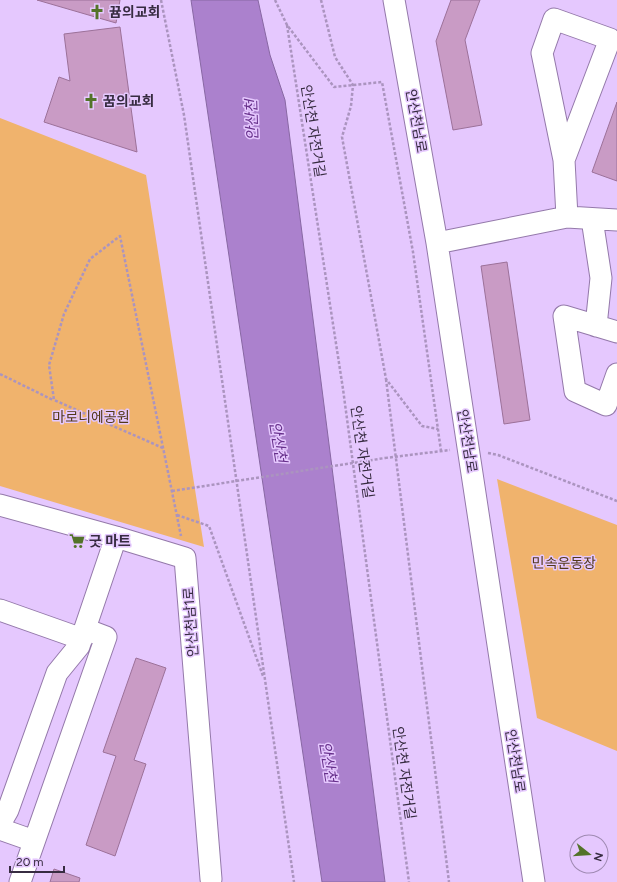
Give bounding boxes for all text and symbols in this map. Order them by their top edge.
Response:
church icon: 뀸의교회 [88,3,106,21]
place label: 뀸의교회 [109,4,161,21]
street label: 안산천 자전거길 [297,83,329,179]
street label: 안산천남로 [402,88,430,154]
church icon: 꿈의교회 [82,92,100,110]
place label: 꿈의교회 [103,93,155,110]
water label: 안산천 [242,97,262,141]
street label: 안산천 자전거길 [347,404,377,500]
street label: 안산천남로 [454,408,480,474]
park label: 마로니에공원 [52,409,130,426]
water label: 안산천 [266,420,290,466]
supermarket icon: 굿 마트 [68,532,86,550]
place label: 굿 마트 [89,533,131,550]
park label: 민속운동장 [532,555,596,572]
street label: 안산천남1로 [180,586,202,658]
street label: 안산천 자전거길 [389,725,419,821]
street label: 안산천남로 [502,728,528,794]
water label: 안산천 [316,740,340,786]
north arrow [569,834,609,874]
scale bar [10,848,64,874]
text: N [591,851,606,863]
text: 20 m [16,855,44,869]

